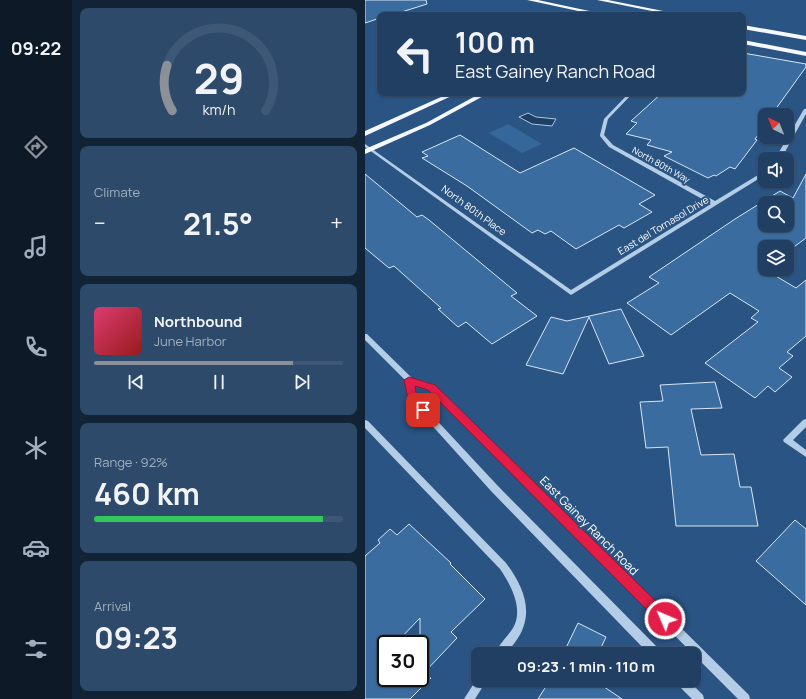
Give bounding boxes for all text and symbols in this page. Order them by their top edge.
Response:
text: 100 m [455,23,535,61]
icon: left [389,28,441,80]
text: 09:22 [11,36,61,60]
text: 29 [193,50,244,106]
text: East Gainey Ranch Road [455,59,655,83]
text: km/h [202,100,235,119]
north arrow [758,108,794,144]
map controls [758,108,794,276]
icon: directions [22,133,50,161]
street label: North 80th Way [630,143,693,186]
button: sound [758,152,794,188]
street label: North 80th Place [439,182,510,238]
text: Climate [94,183,140,201]
street label: East del Tornasol Drive [615,192,711,258]
button: search [758,196,794,232]
text: 21.5° [183,203,253,244]
text: − [94,208,106,238]
text: + [330,208,343,238]
icon: music [22,233,50,261]
button: layers [758,240,794,276]
text: Northbound [154,311,242,332]
text: June Harbor [154,332,227,350]
icon: phone [22,333,50,361]
icon: previous [125,371,147,393]
icon: pause [208,371,230,393]
icon: next [291,371,313,393]
pin [406,393,440,427]
icon: arrive [412,399,434,421]
icon: climate [22,434,50,462]
text: Range · 92% [94,453,168,471]
street label: East Gainey Ranch Road [536,472,643,579]
text: 460 km [94,473,200,514]
icon: car [22,534,50,562]
text: Arrival [94,597,131,615]
position arrow [644,598,686,640]
text: 09:23 [94,617,178,658]
icon: filters [22,635,50,663]
speed limit sign: 30 [377,635,429,687]
text: 09:23 · 1 min · 110 m [517,656,655,677]

